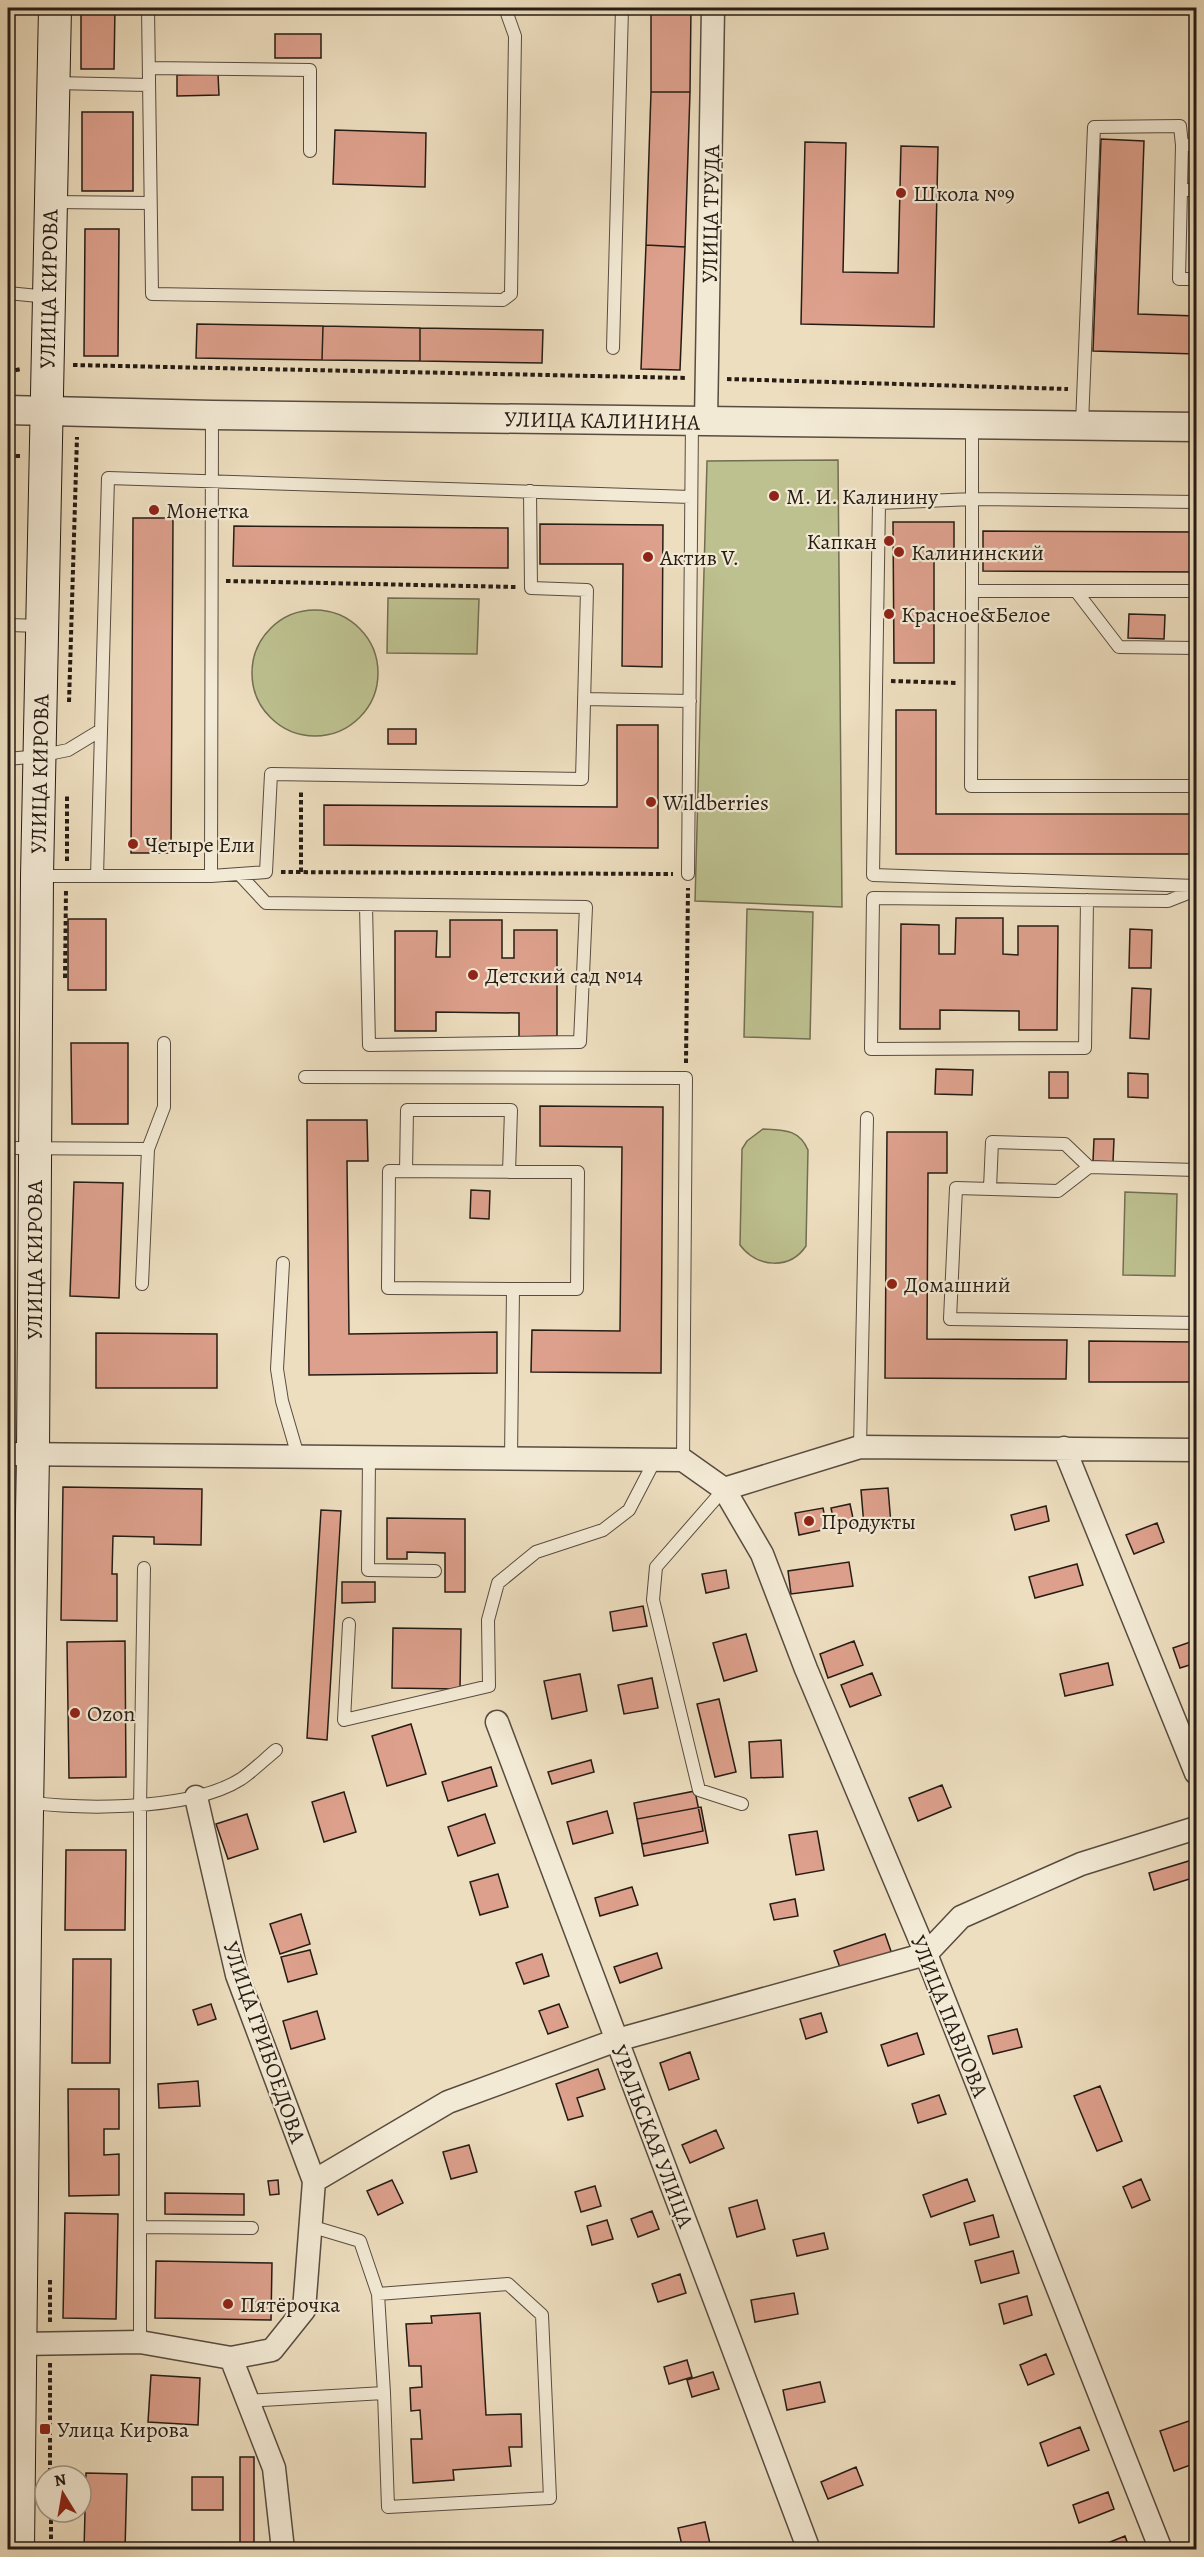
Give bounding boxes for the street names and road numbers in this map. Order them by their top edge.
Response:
street label: УЛИЦА ТРУДА [695,143,727,283]
street label: УЛИЦА КИРОВА [33,208,65,369]
street label: УЛИЦА КАЛИНИНА [504,404,701,438]
street label: УЛИЦА КИРОВА [24,693,56,854]
street label: УЛИЦА КИРОВА [20,1179,50,1340]
street label: УЛИЦА ПАВЛОВА [903,1931,996,2103]
street label: УЛИЦА ГРИБОЕДОВА [215,1937,313,2148]
street label: УРАЛЬСКАЯ УЛИЦА [603,2041,701,2233]

